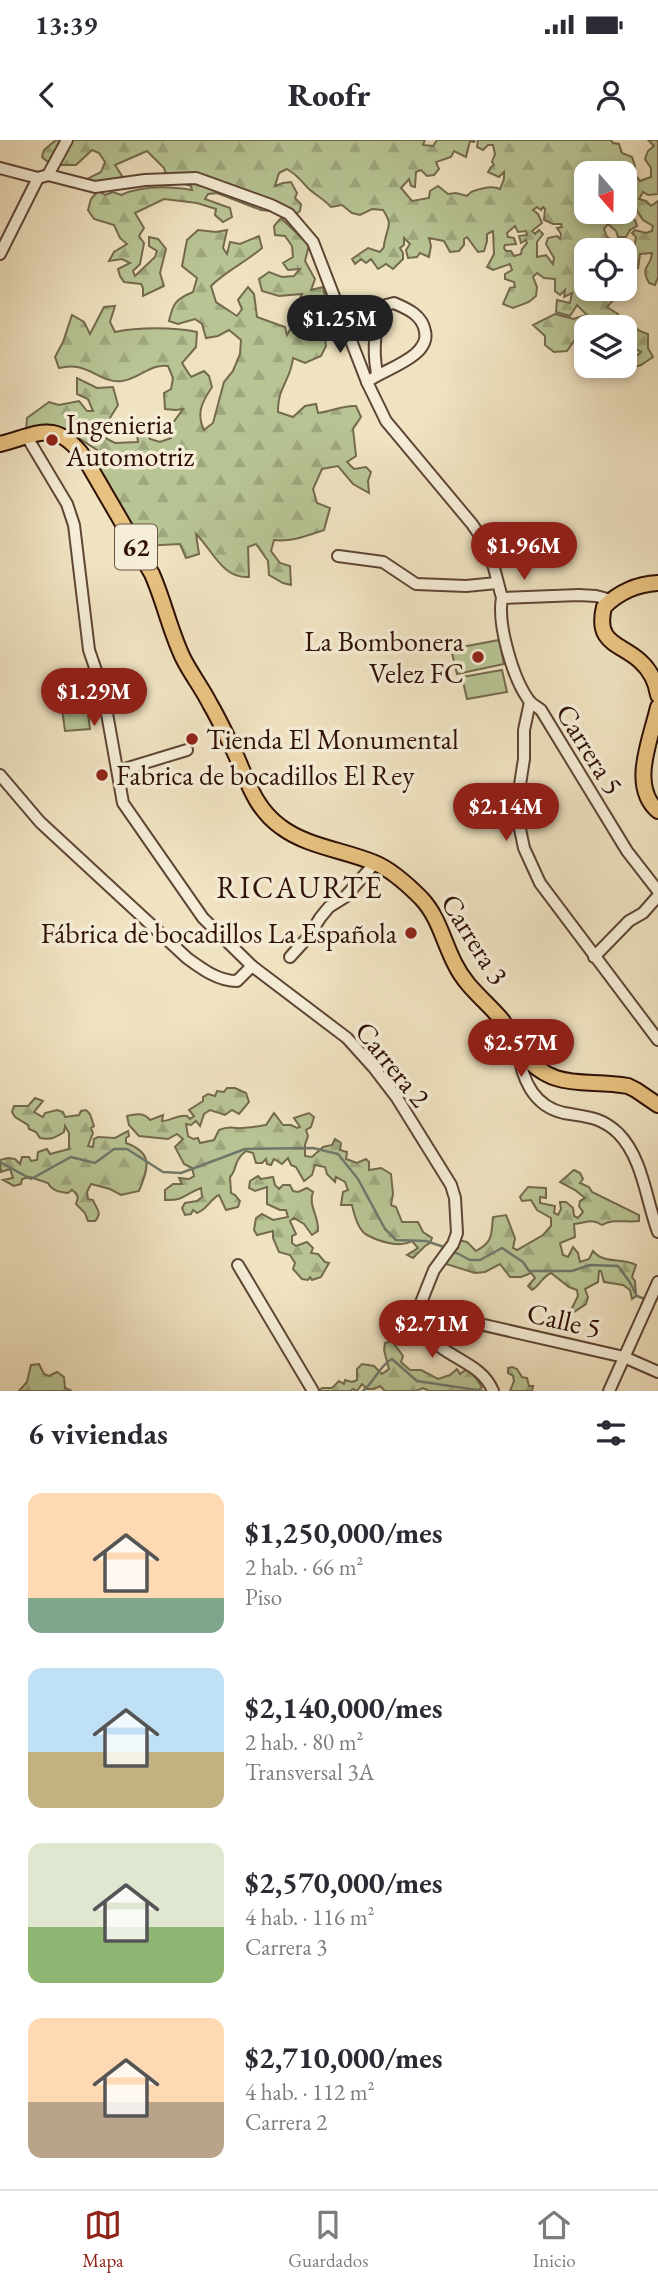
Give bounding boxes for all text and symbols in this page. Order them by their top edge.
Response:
text: 13:39 [35,8,97,42]
text: Roofr [288,74,370,116]
icon: back [28,76,66,114]
icon: person [592,76,630,114]
north arrow [574,161,637,224]
map controls [574,161,637,378]
button: locate [574,238,637,301]
pin: $1.25M [283,296,397,355]
text: $1.25M [303,303,377,333]
button: layers [574,315,637,378]
place label: Ingenieria Automotriz [65,406,194,474]
marker: Ingenieria Automotriz [44,432,60,448]
pin: $1.96M [467,522,581,582]
road number: 62 [115,524,157,570]
text: $1.96M [487,530,561,560]
place label: La Bombonera Velez FC [304,623,465,691]
marker: La Bombonera Velez FC [470,649,486,665]
pin: $1.29M [37,668,151,728]
text: $1.29M [57,676,131,706]
street label: Carrera 5 [548,697,632,801]
place label: Tienda El Monumental [206,721,459,757]
marker: Tienda El Monumental [184,731,200,747]
place label: Fabrica de bocadillos El Rey [116,757,415,793]
marker: Fabrica de bocadillos El Rey [94,767,110,783]
pin: $2.14M [449,784,563,843]
text: $2.14M [469,791,543,821]
district label: RICAURTE [216,868,384,907]
street label: Carrera 3 [433,887,517,991]
place label: Fábrica de bocadillos La Española [41,915,398,951]
marker: Fábrica de bocadillos La Española [403,925,419,941]
street label: Carrera 2 [347,1014,439,1115]
pin: $2.57M [464,1020,578,1079]
text: $2.57M [484,1027,558,1057]
street label: Calle 5 [524,1294,604,1346]
pin: $2.71M [375,1300,489,1360]
text: $2.71M [395,1308,469,1338]
text: 6 viviendas [28,1414,168,1453]
icon: filters [592,1414,630,1452]
text: $1,250,000/mes [245,1513,443,1552]
icon: home [84,1521,168,1605]
text: 2 hab. · 66 m² [245,1552,364,1582]
text: Piso [245,1582,282,1612]
text: $2,140,000/mes [245,1688,443,1727]
icon: home [84,1696,168,1780]
text: 2 hab. · 80 m² [245,1727,364,1757]
text: Transversal 3A [245,1757,374,1787]
text: $2,570,000/mes [245,1863,443,1902]
icon: home [84,1871,168,1955]
text: 4 hab. · 116 m² [245,1902,375,1932]
text: Carrera 3 [245,1932,327,1962]
text: $2,710,000/mes [245,2038,443,2077]
icon: home [84,2046,168,2130]
text: 4 hab. · 112 m² [245,2077,375,2107]
text: Carrera 2 [245,2107,327,2137]
tab: Mapa [82,2206,124,2273]
tab: Guardados [288,2206,368,2273]
tab: Inicio [533,2206,576,2273]

